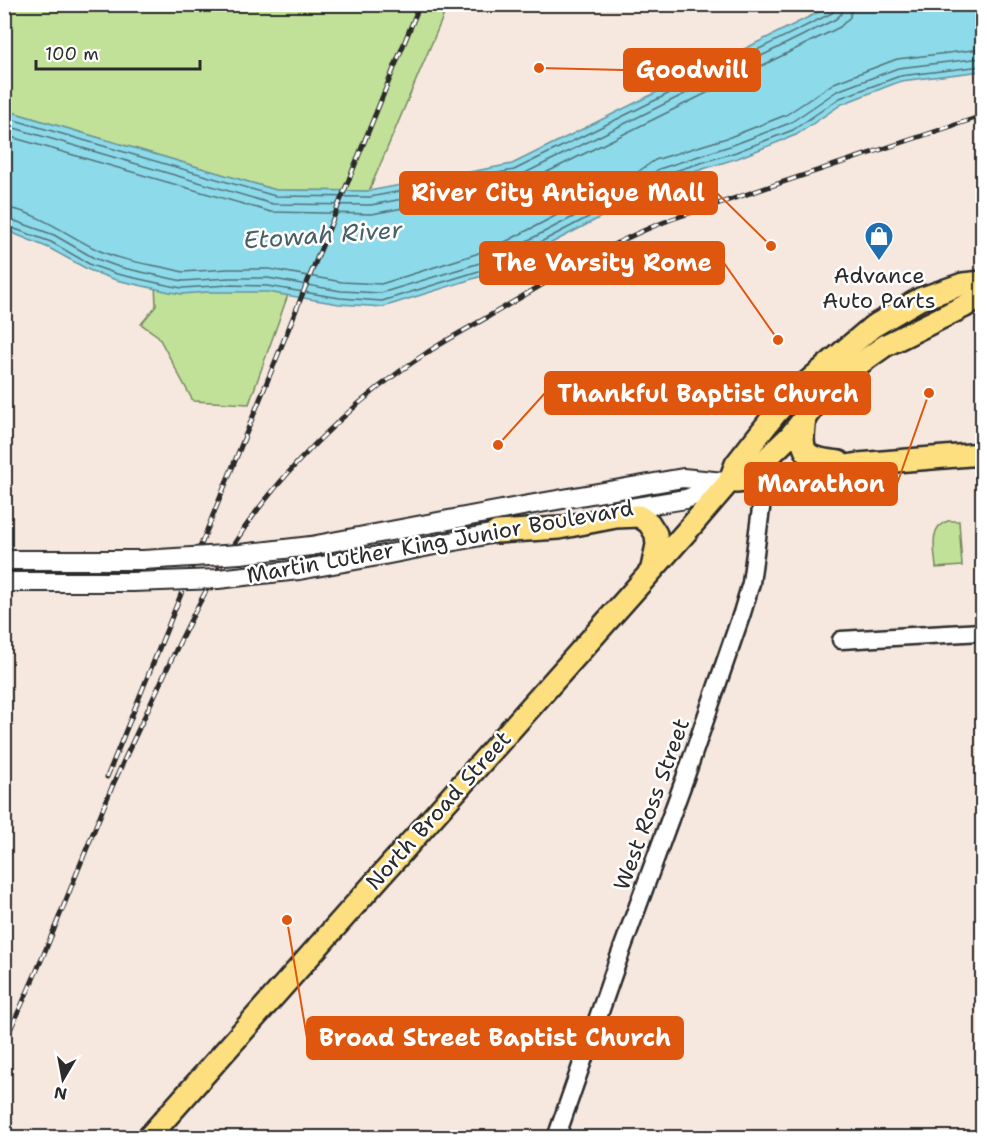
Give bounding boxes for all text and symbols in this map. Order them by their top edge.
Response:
scale bar [36,33,200,71]
text: 100 m [45,42,99,66]
callout: Goodwill [624,49,760,91]
text: Goodwill [636,54,748,86]
callout: River City Antique Mall [400,172,717,214]
text: River City Antique Mall [411,177,705,209]
water label: Etowah River [242,213,404,257]
shop icon: Advance Auto Parts [863,220,895,262]
callout: The Varsity Rome [480,242,724,284]
text: The Varsity Rome [492,247,712,279]
place label: Advance Auto Parts [822,261,936,315]
callout: Thankful Baptist Church [545,372,870,414]
text: Thankful Baptist Church [557,378,859,410]
callout: Marathon [745,463,897,505]
text: Marathon [757,468,885,500]
street label: Martin Luther King Junior Boulevard [244,493,636,590]
street label: West Ross Street [607,714,696,894]
street label: North Broad Street [359,725,518,896]
callout: Broad Street Baptist Church [307,1017,683,1059]
text: Broad Street Baptist Church [319,1022,671,1054]
north arrow [33,1049,93,1109]
text: N [52,1082,69,1105]

